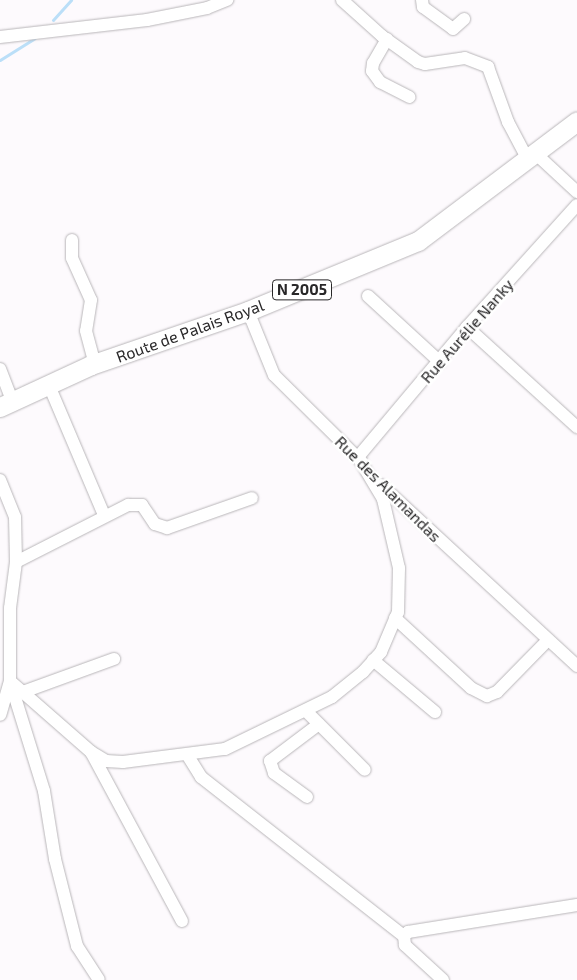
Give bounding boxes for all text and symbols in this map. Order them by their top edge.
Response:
street label: Rue Aurélie Nanky [416,275,518,387]
road number: N 2005 [272,278,332,302]
street label: Route de Palais Royal [114,295,266,367]
street label: Rue des Alamandas [331,432,445,546]

